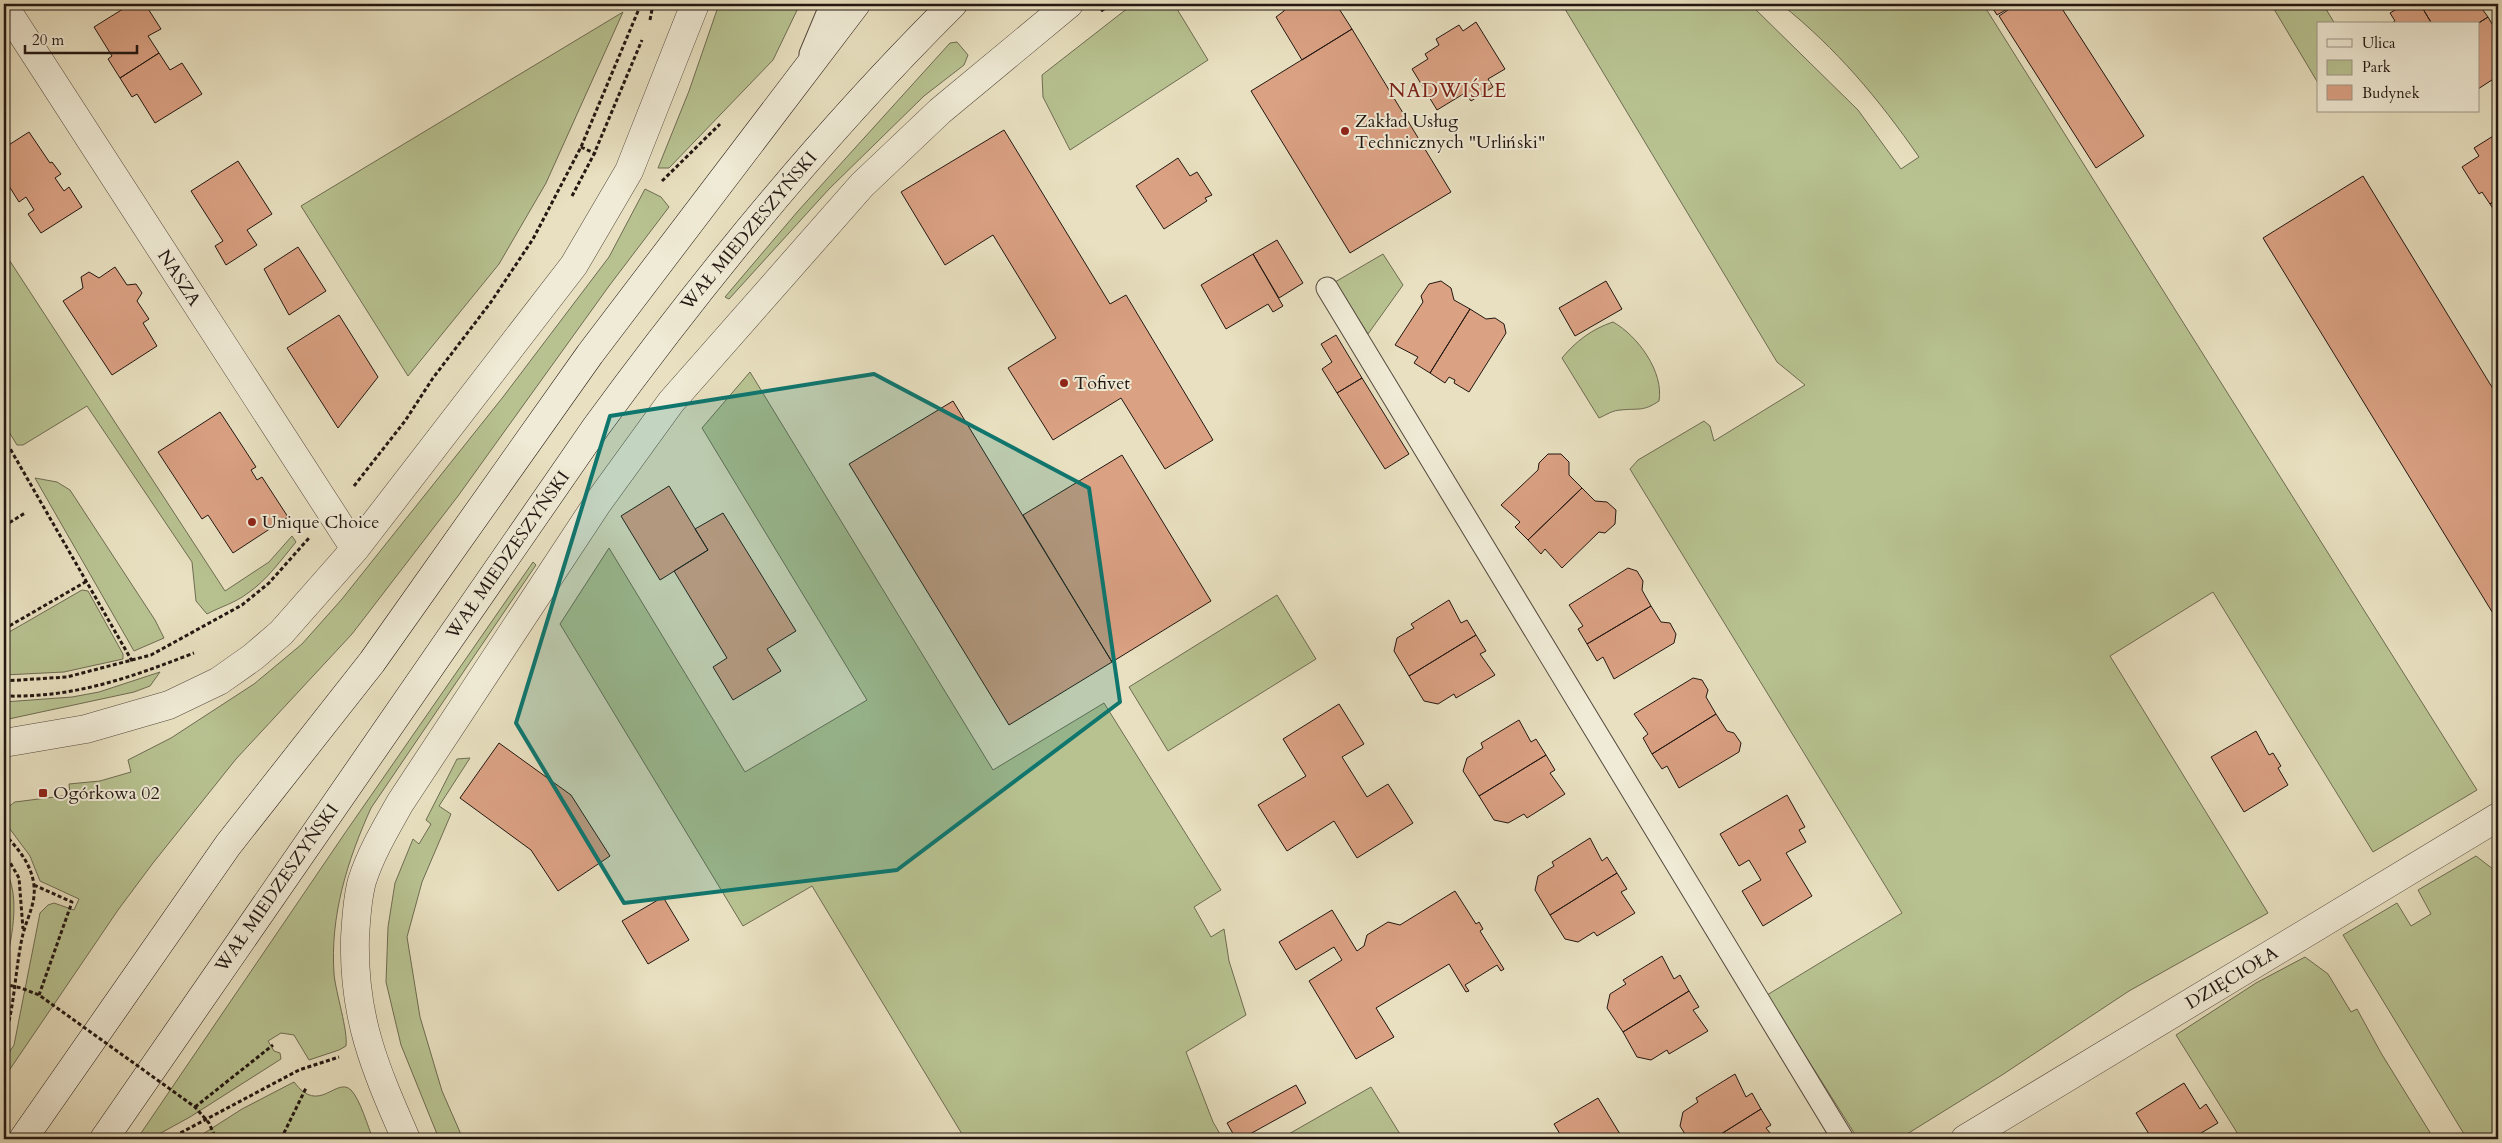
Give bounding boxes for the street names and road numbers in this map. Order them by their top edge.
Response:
street label: WAŁ MIEDZESZYŃSKI [674,146,823,317]
street label: NASZA [151,245,207,311]
street label: WAŁ MIEDZESZYŃSKI [440,466,576,645]
street label: WAŁ MIEDZESZYŃSKI [209,799,345,978]
street label: DZIĘCIOŁA [2181,940,2283,1015]

